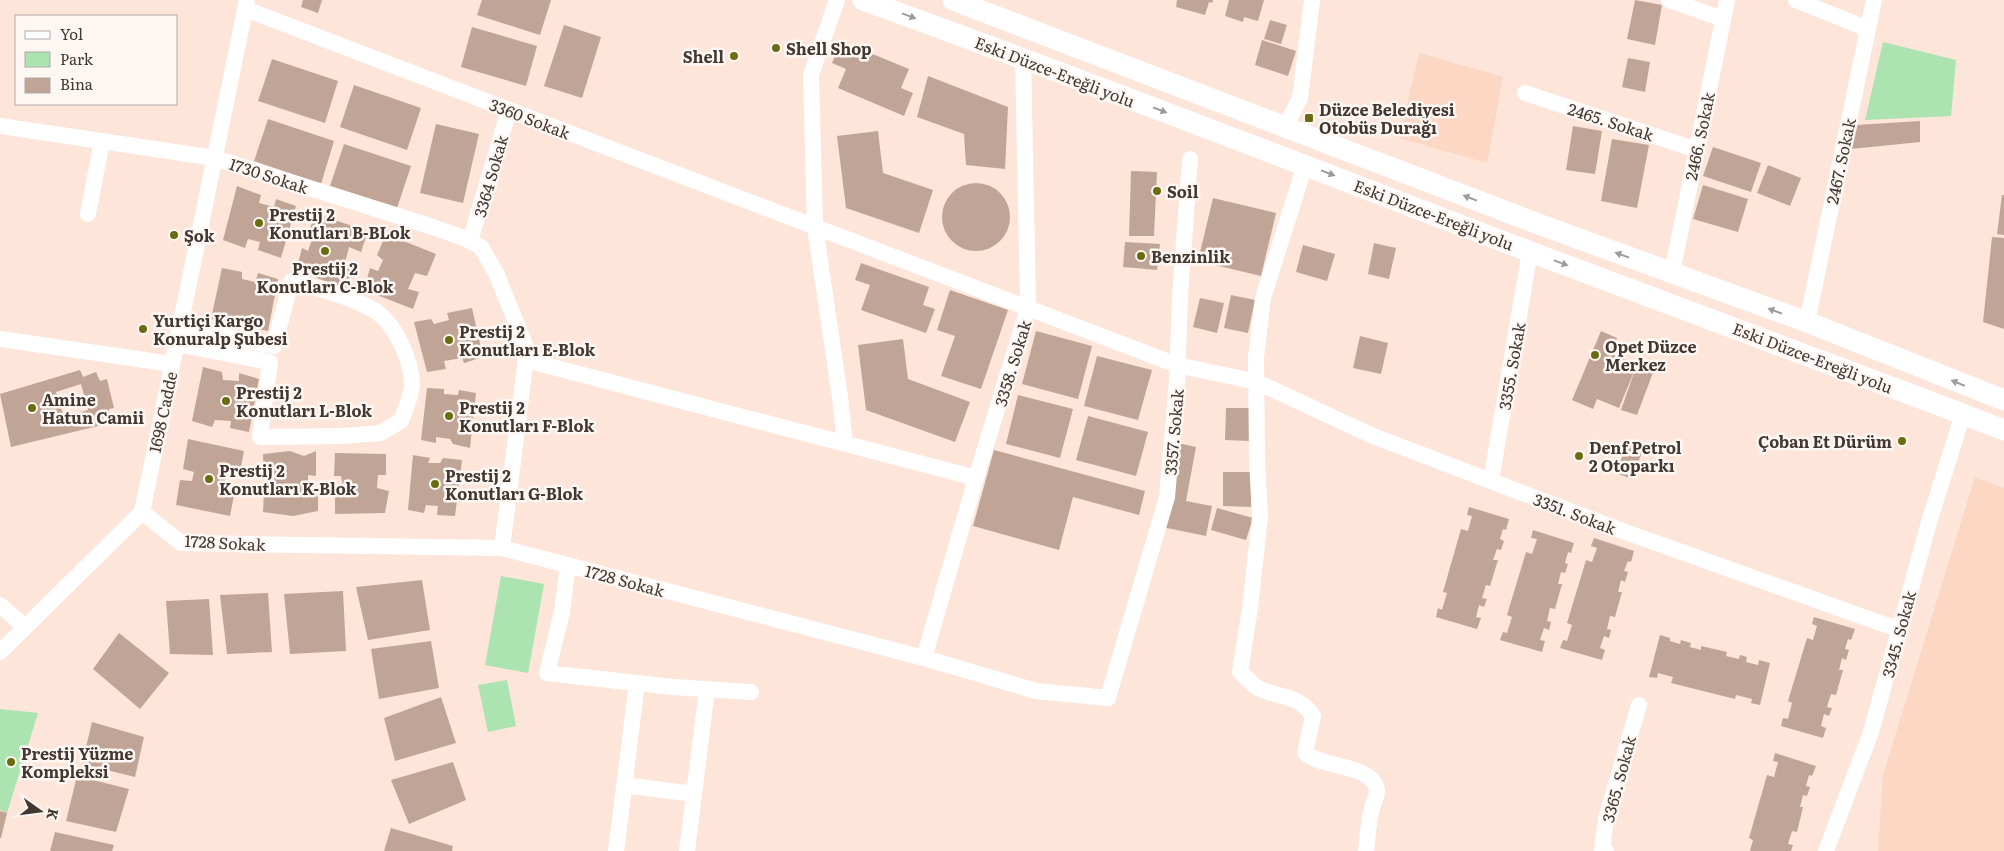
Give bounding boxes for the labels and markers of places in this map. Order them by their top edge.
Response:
place label: Shell Shop [786,36,872,60]
marker: Shell Shop [770,42,782,54]
place label: Shell [683,44,724,68]
marker: Shell [728,50,740,62]
place label: Düzce Belediyesi Otobüs Durağı [1319,97,1455,139]
marker: Düzce Belediyesi Otobüs Durağı [1303,112,1315,124]
place label: Soil [1167,179,1199,203]
marker: Soil [1151,185,1163,197]
place label: Prestij 2 Konutları B-BLok [269,202,411,244]
marker: Prestij 2 Konutları B-BLok [253,217,265,229]
place label: Şok [184,223,215,247]
marker: Şok [168,229,180,241]
place label: Benzinlik [1151,244,1230,268]
marker: Prestij 2 Konutları C-Blok [319,245,331,257]
marker: Benzinlik [1135,250,1147,262]
place label: Prestij 2 Konutları C-Blok [256,256,394,298]
place label: Yurtiçi Kargo Konuralp Şubesi [153,308,288,350]
place label: Prestij 2 Konutları E-Blok [459,319,596,361]
marker: Yurtiçi Kargo Konuralp Şubesi [137,323,149,335]
marker: Prestij 2 Konutları E-Blok [443,334,455,346]
place label: Opet Düzce Merkez [1605,334,1697,376]
marker: Opet Düzce Merkez [1589,349,1601,361]
place label: Prestij 2 Konutları L-Blok [236,380,372,422]
place label: Amine Hatun Camii [42,387,144,429]
marker: Prestij 2 Konutları L-Blok [220,395,232,407]
place label: Prestij 2 Konutları F-Blok [459,395,594,437]
marker: Amine Hatun Camii [26,402,38,414]
marker: Prestij 2 Konutları F-Blok [443,410,455,422]
place label: Çoban Et Dürüm [1758,429,1892,453]
place label: Denf Petrol 2 Otoparkı [1589,435,1682,477]
marker: Çoban Et Dürüm [1896,435,1908,447]
marker: Denf Petrol 2 Otoparkı [1573,450,1585,462]
place label: Prestij 2 Konutları K-Blok [219,458,357,500]
place label: Prestij 2 Konutları G-Blok [445,463,583,505]
marker: Prestij 2 Konutları K-Blok [203,473,215,485]
marker: Prestij 2 Konutları G-Blok [429,478,441,490]
place label: Prestij Yüzme Kompleksi [21,741,133,783]
marker: Prestij Yüzme Kompleksi [5,756,17,768]

